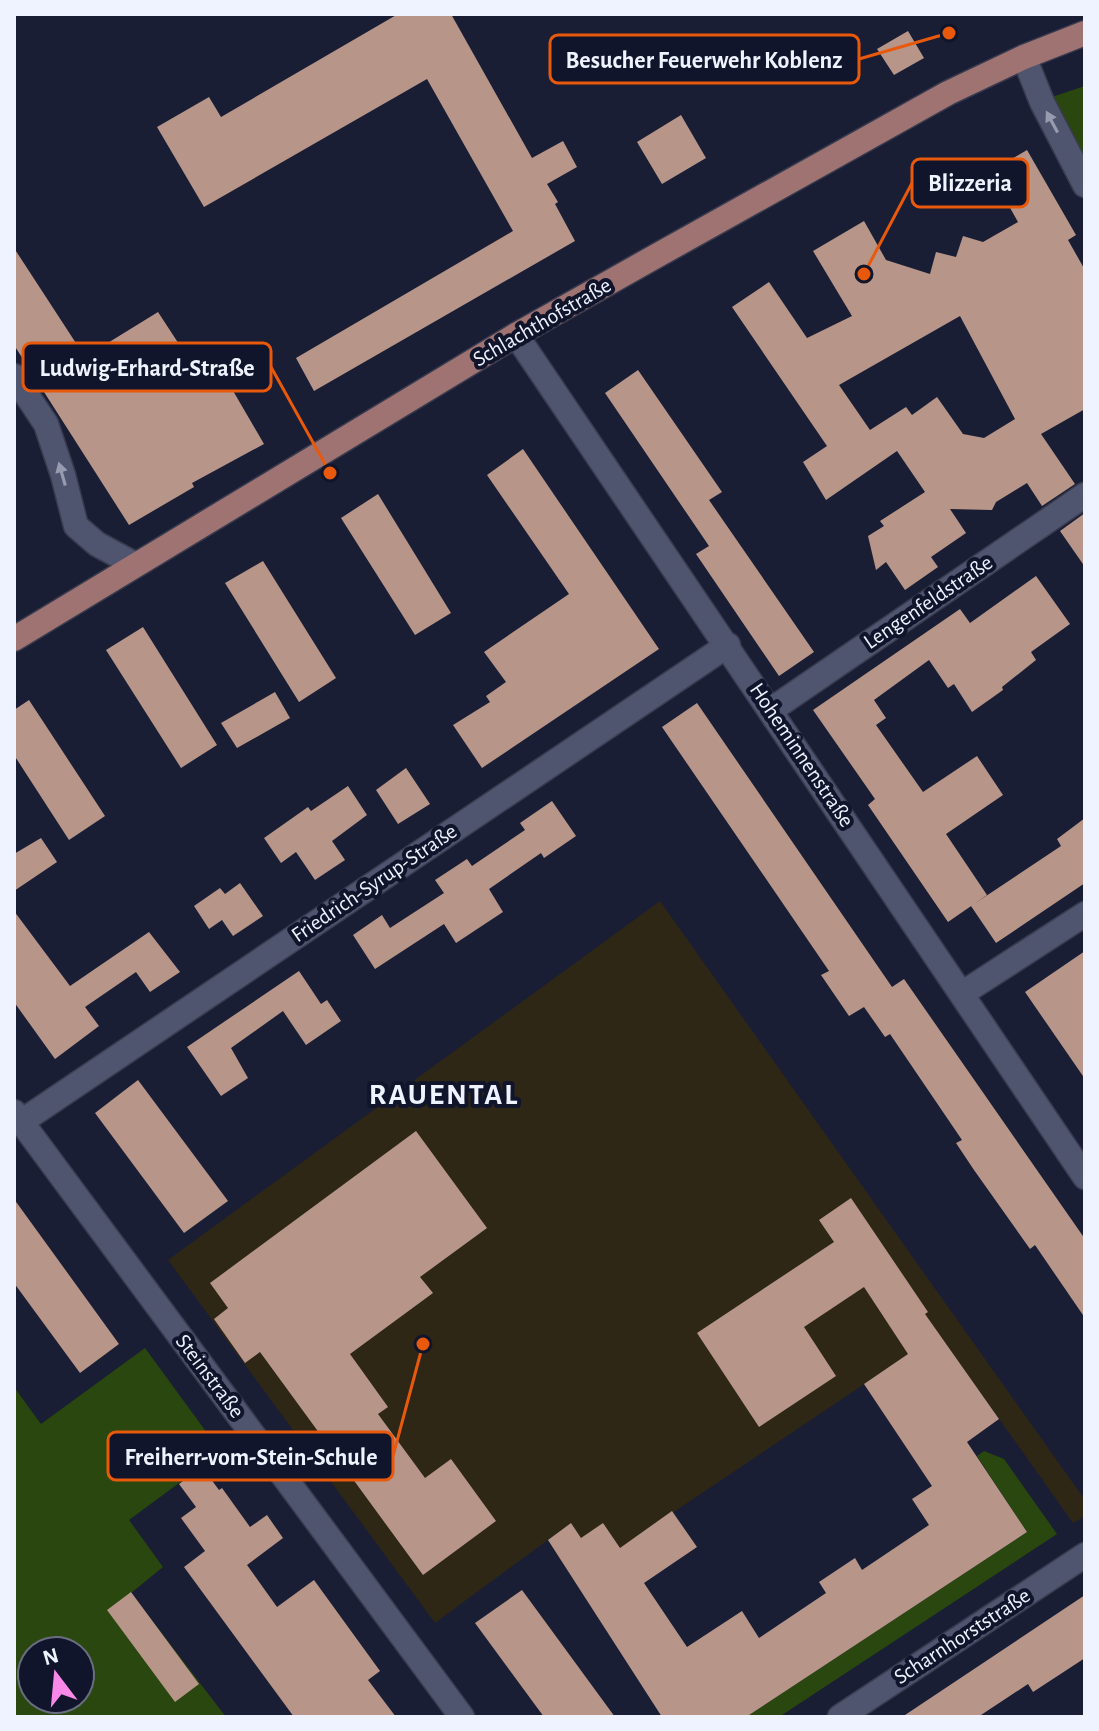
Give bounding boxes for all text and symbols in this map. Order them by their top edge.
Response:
callout: Besucher Feuerwehr Koblenz [550,35,859,83]
text: Besucher Feuerwehr Koblenz [566,49,842,73]
one-way arrow [1046,111,1059,134]
callout: Blizzeria [912,159,1028,207]
text: Blizzeria [928,172,1012,196]
street label: Schlachthofstraße [469,274,615,370]
callout: Ludwig-Erhard-Straße [23,343,271,391]
text: Ludwig-Erhard-Straße [39,357,255,381]
one-way arrow [55,462,68,486]
street label: Lengenfeldstraße [860,551,996,653]
street label: Hoheminnenstraße [746,679,858,831]
street label: Friedrich-Syrup-Straße [287,820,461,946]
district label: RAUENTAL [369,1080,519,1110]
street label: Steinstraße [172,1330,248,1422]
callout: Freiherr-vom-Stein-Schule [108,1432,393,1480]
text: Freiherr-vom-Stein-Schule [125,1446,377,1470]
street label: Scharnhorststraße [890,1584,1034,1688]
north arrow [16,1635,96,1715]
text: N [40,1644,61,1669]

